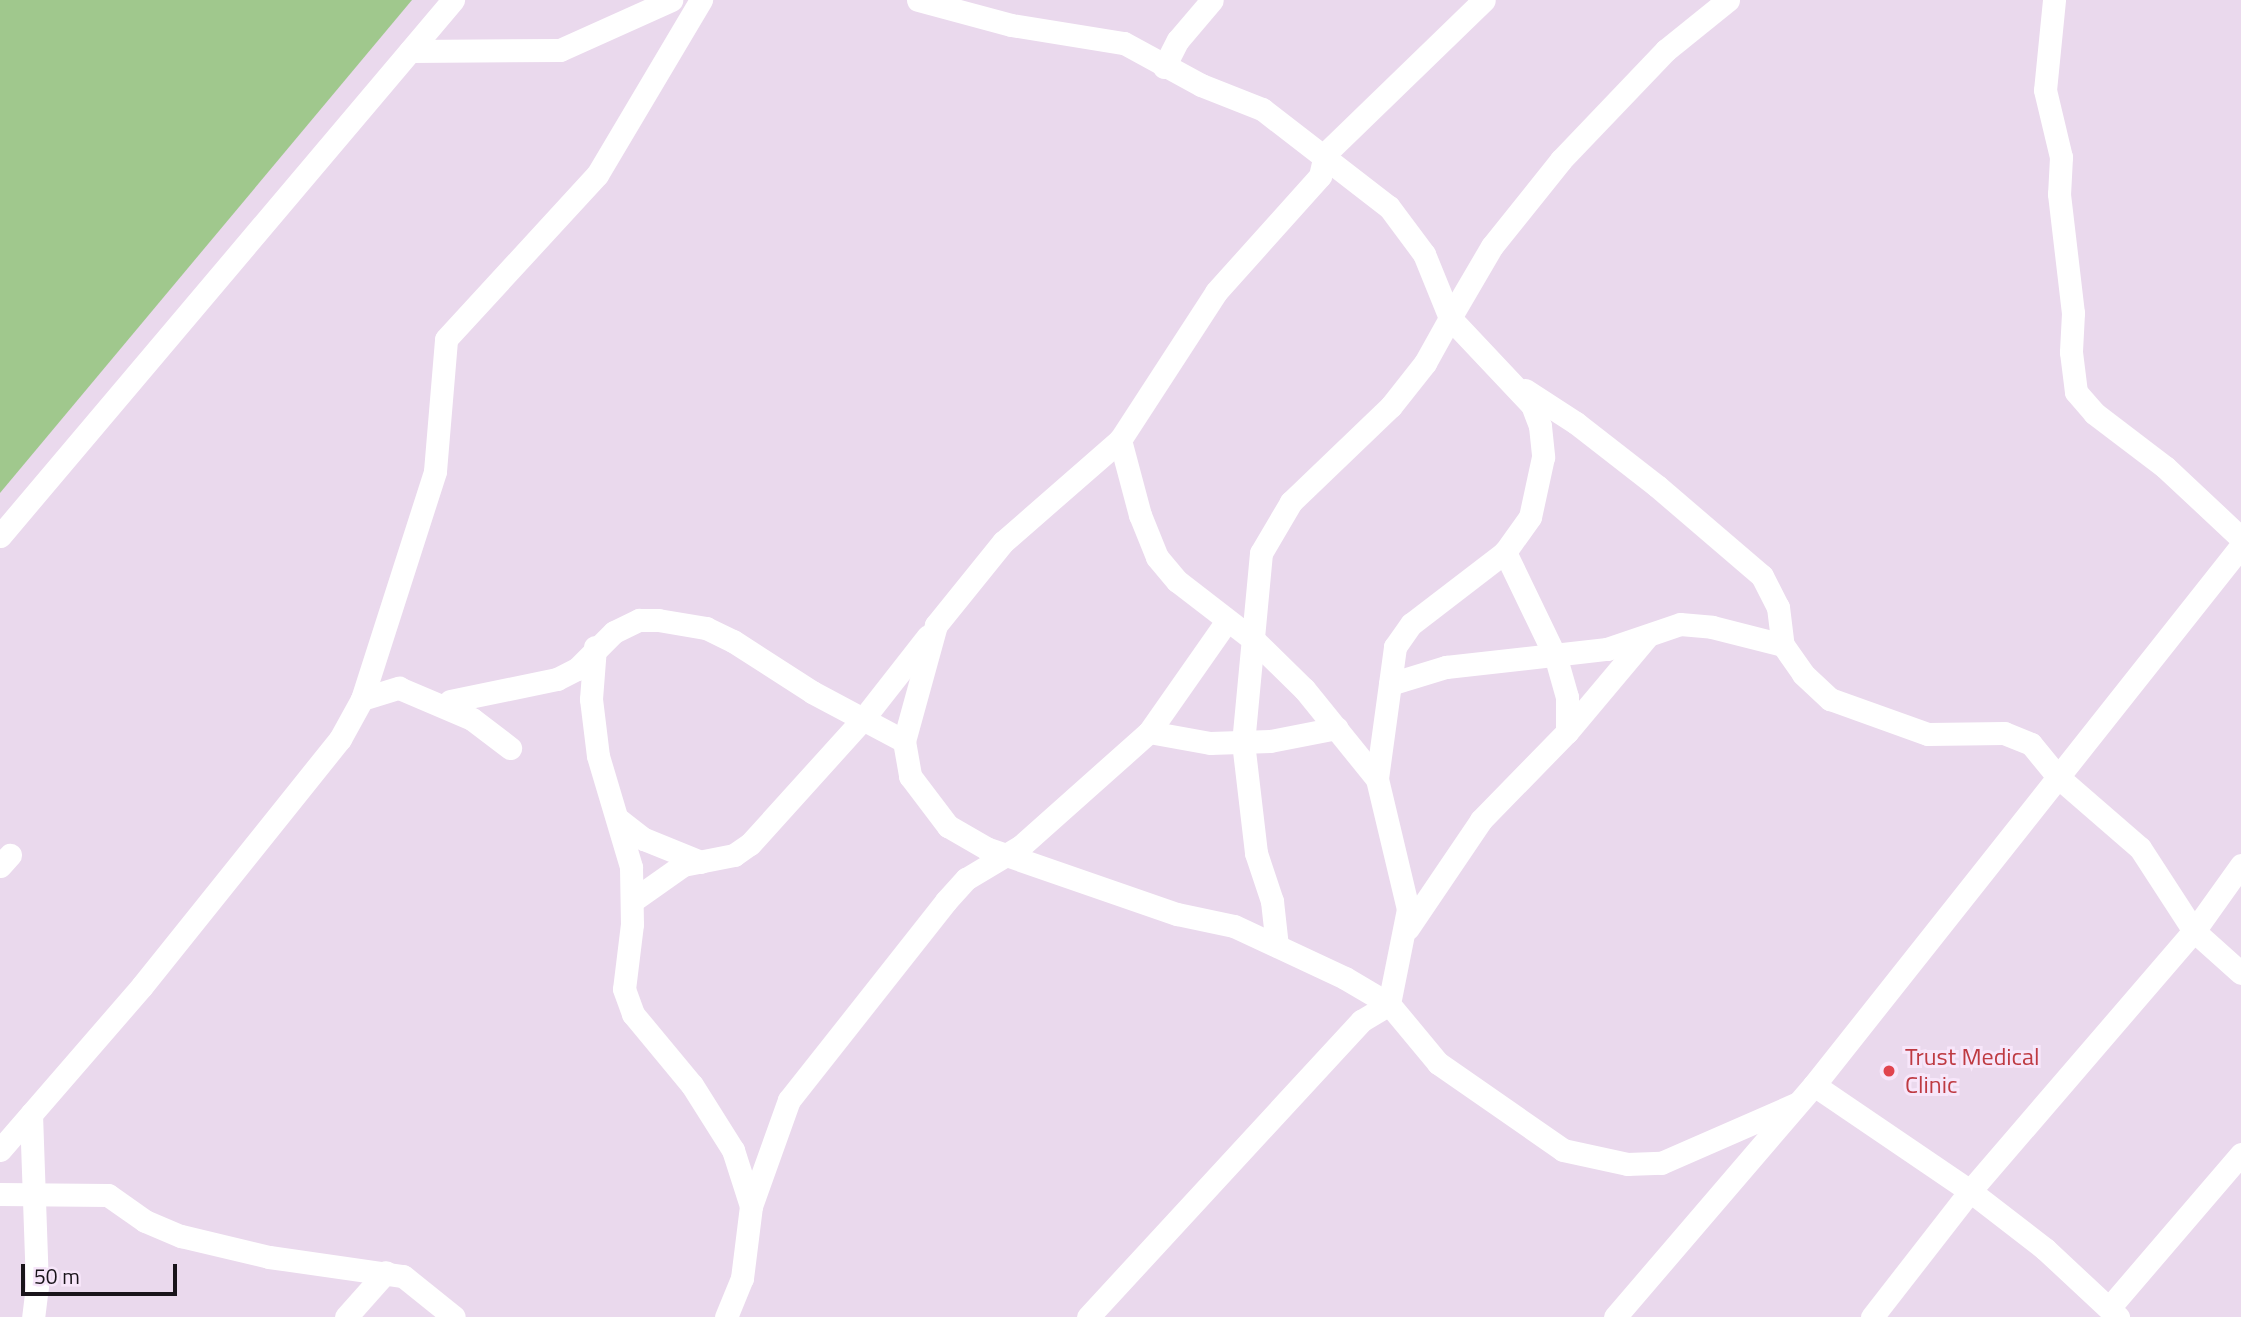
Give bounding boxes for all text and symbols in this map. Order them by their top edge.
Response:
place label: Trust Medical Clinic [1905,1043,2040,1099]
marker: Trust Medical Clinic [1879,1061,1899,1081]
scale bar [24,1250,180,1294]
text: 50 m [34,1260,80,1292]

